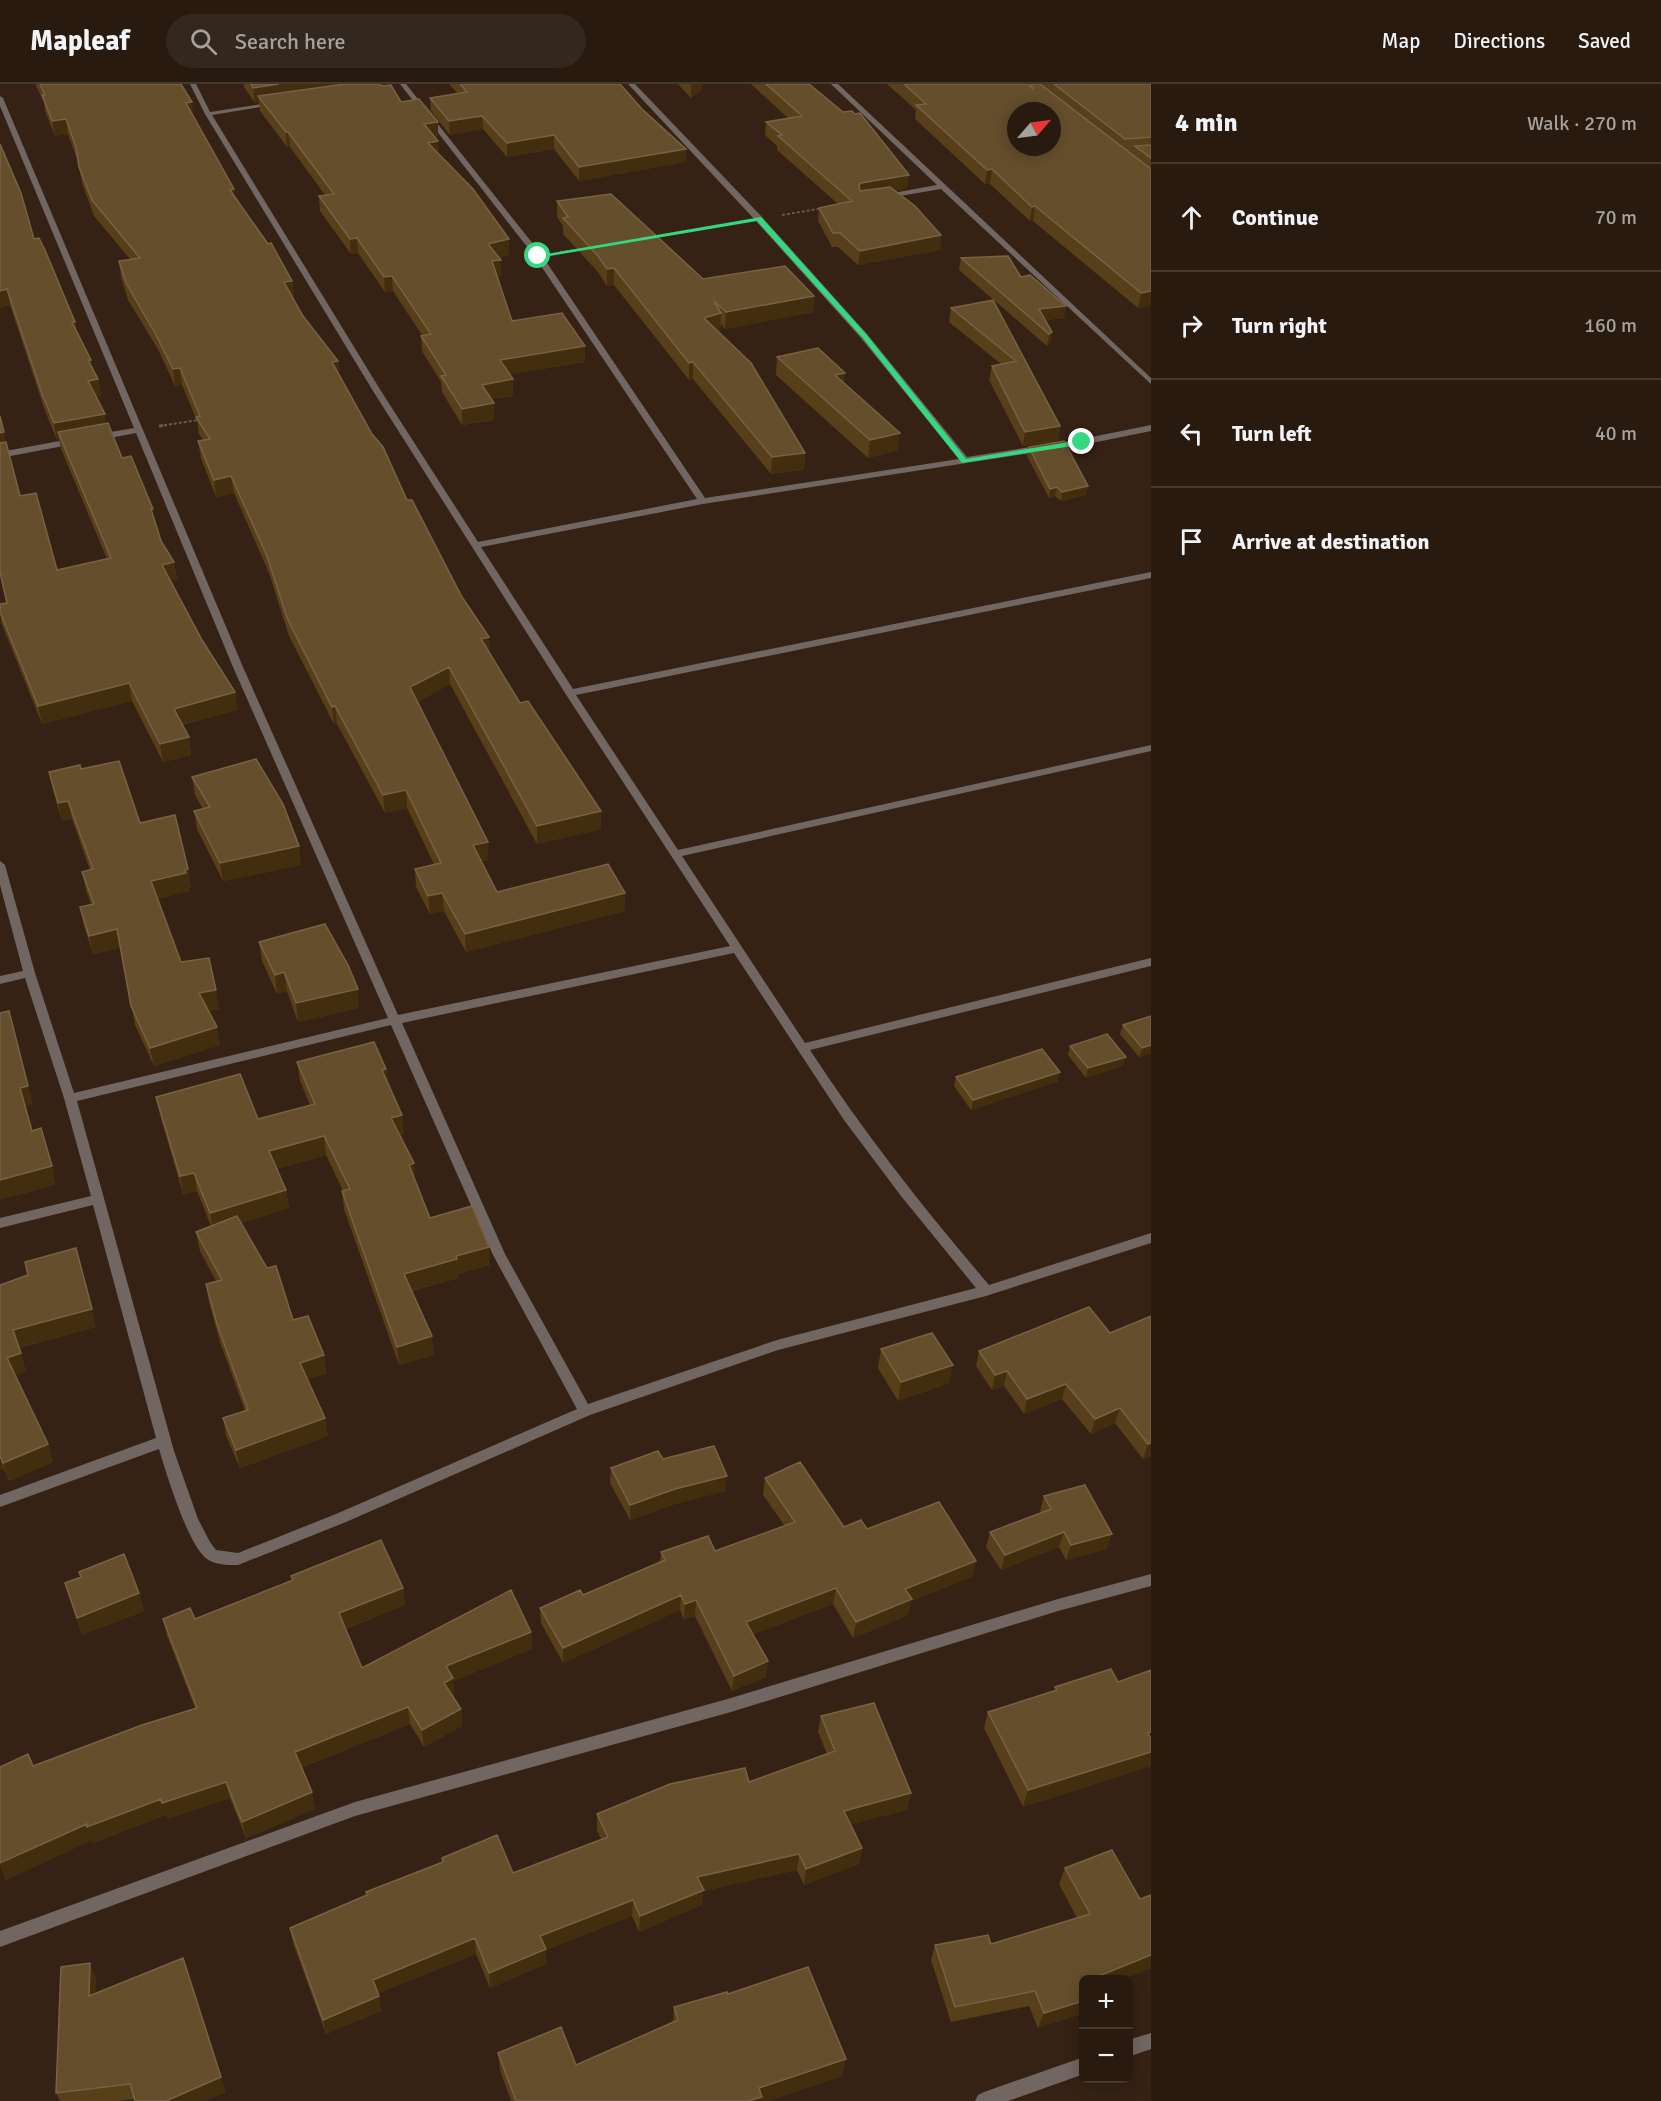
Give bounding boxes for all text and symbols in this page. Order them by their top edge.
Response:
search box [166,14,586,68]
text: Mapleaf [30,24,130,58]
icon: search [187,25,220,58]
text: Search here [235,28,346,55]
text: Map [1382,28,1420,54]
text: Directions [1453,28,1545,54]
text: Saved [1578,28,1631,54]
north arrow [1007,102,1061,156]
text: 4 min [1175,107,1238,139]
text: Walk · 270 m [1527,111,1637,136]
icon: ahead [1175,201,1208,234]
text: Continue [1232,204,1319,231]
text: 70 m [1595,205,1637,230]
route start [524,242,550,268]
icon: right [1175,309,1208,342]
text: Turn right [1232,312,1327,339]
text: 160 m [1584,313,1637,338]
icon: left [1175,417,1208,450]
text: Turn left [1232,420,1312,447]
text: 40 m [1595,421,1637,446]
route end [1068,428,1094,454]
icon: arrive [1175,525,1208,558]
text: Arrive at destination [1232,528,1429,555]
map controls [1079,1975,1133,2083]
button: + [1079,1975,1133,2029]
button: − [1079,2029,1133,2083]

